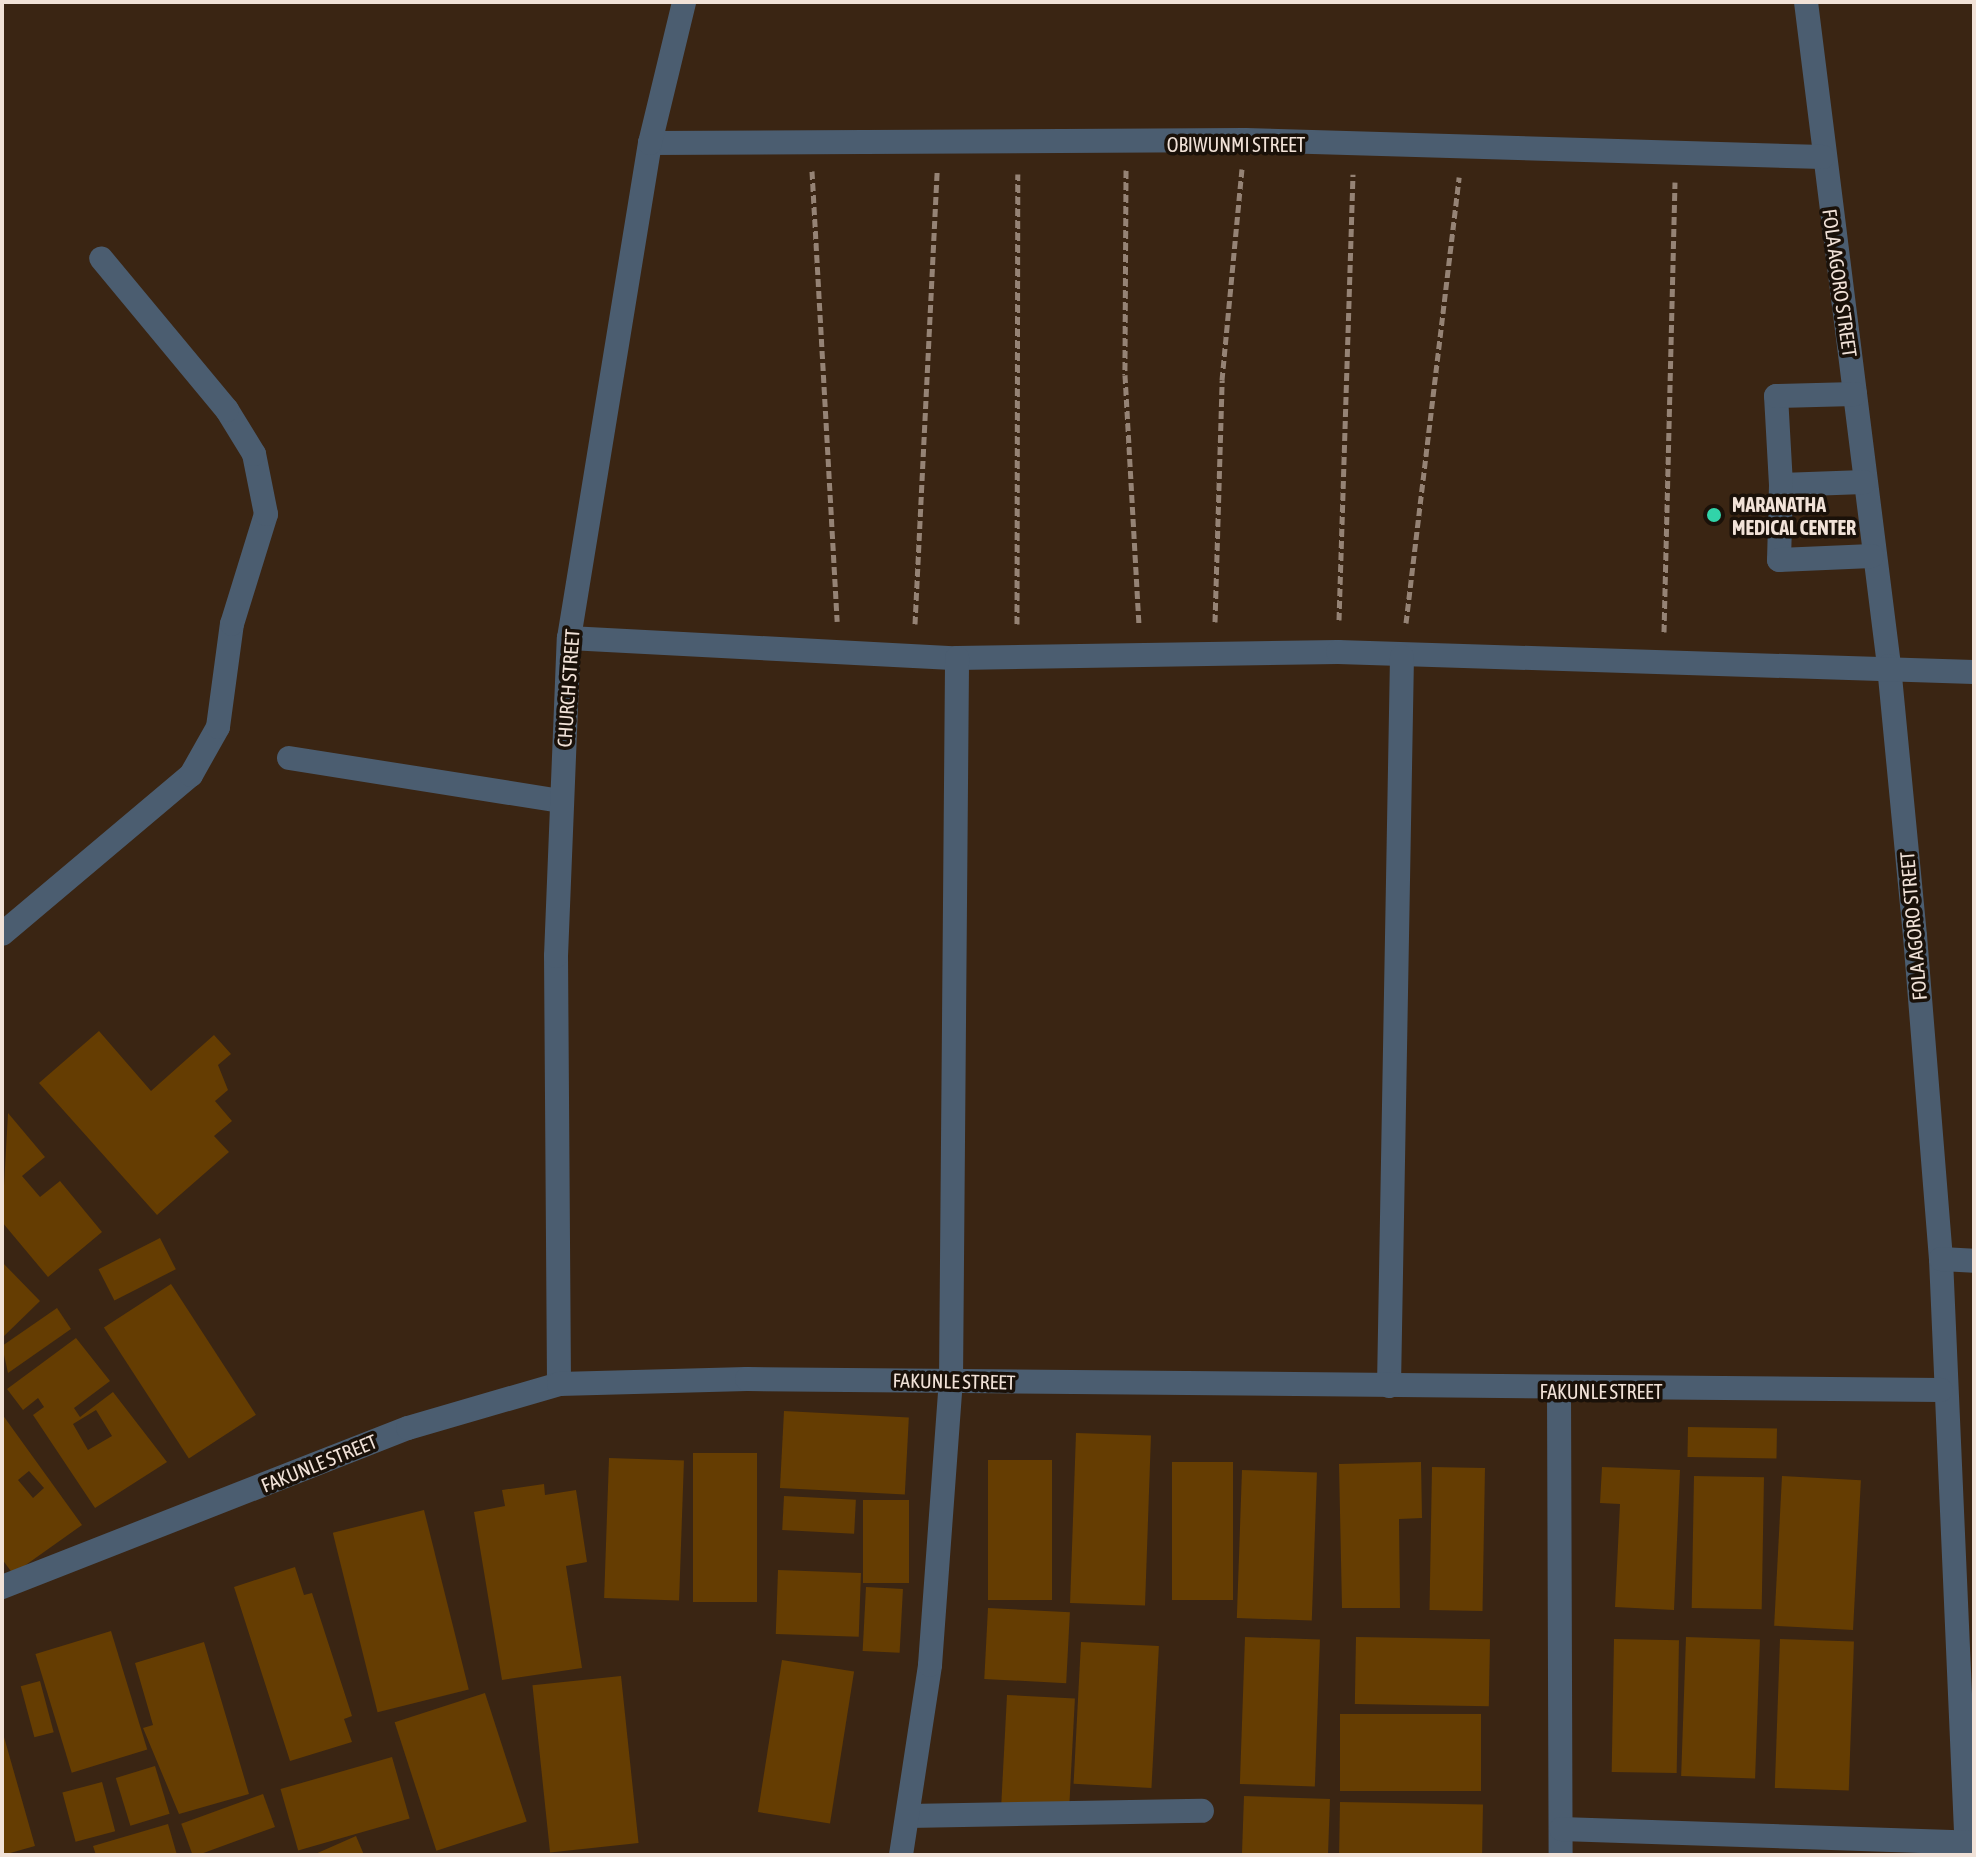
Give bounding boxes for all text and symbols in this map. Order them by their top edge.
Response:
street label: OBIWUNMI STREET [1167,132,1305,156]
street label: FOLA AGORO STREET [1818,207,1862,359]
place label: MARANATHA MEDICAL CENTER [1732,492,1856,539]
marker: MARANATHA MEDICAL CENTER [1703,504,1725,526]
street label: CHURCH STREET [552,628,584,748]
street label: FOLA AGORO STREET [1895,851,1931,1001]
street label: FAKUNLE STREET [892,1368,1016,1394]
street label: FAKUNLE STREET [1540,1379,1662,1403]
street label: FAKUNLE STREET [258,1429,380,1497]

